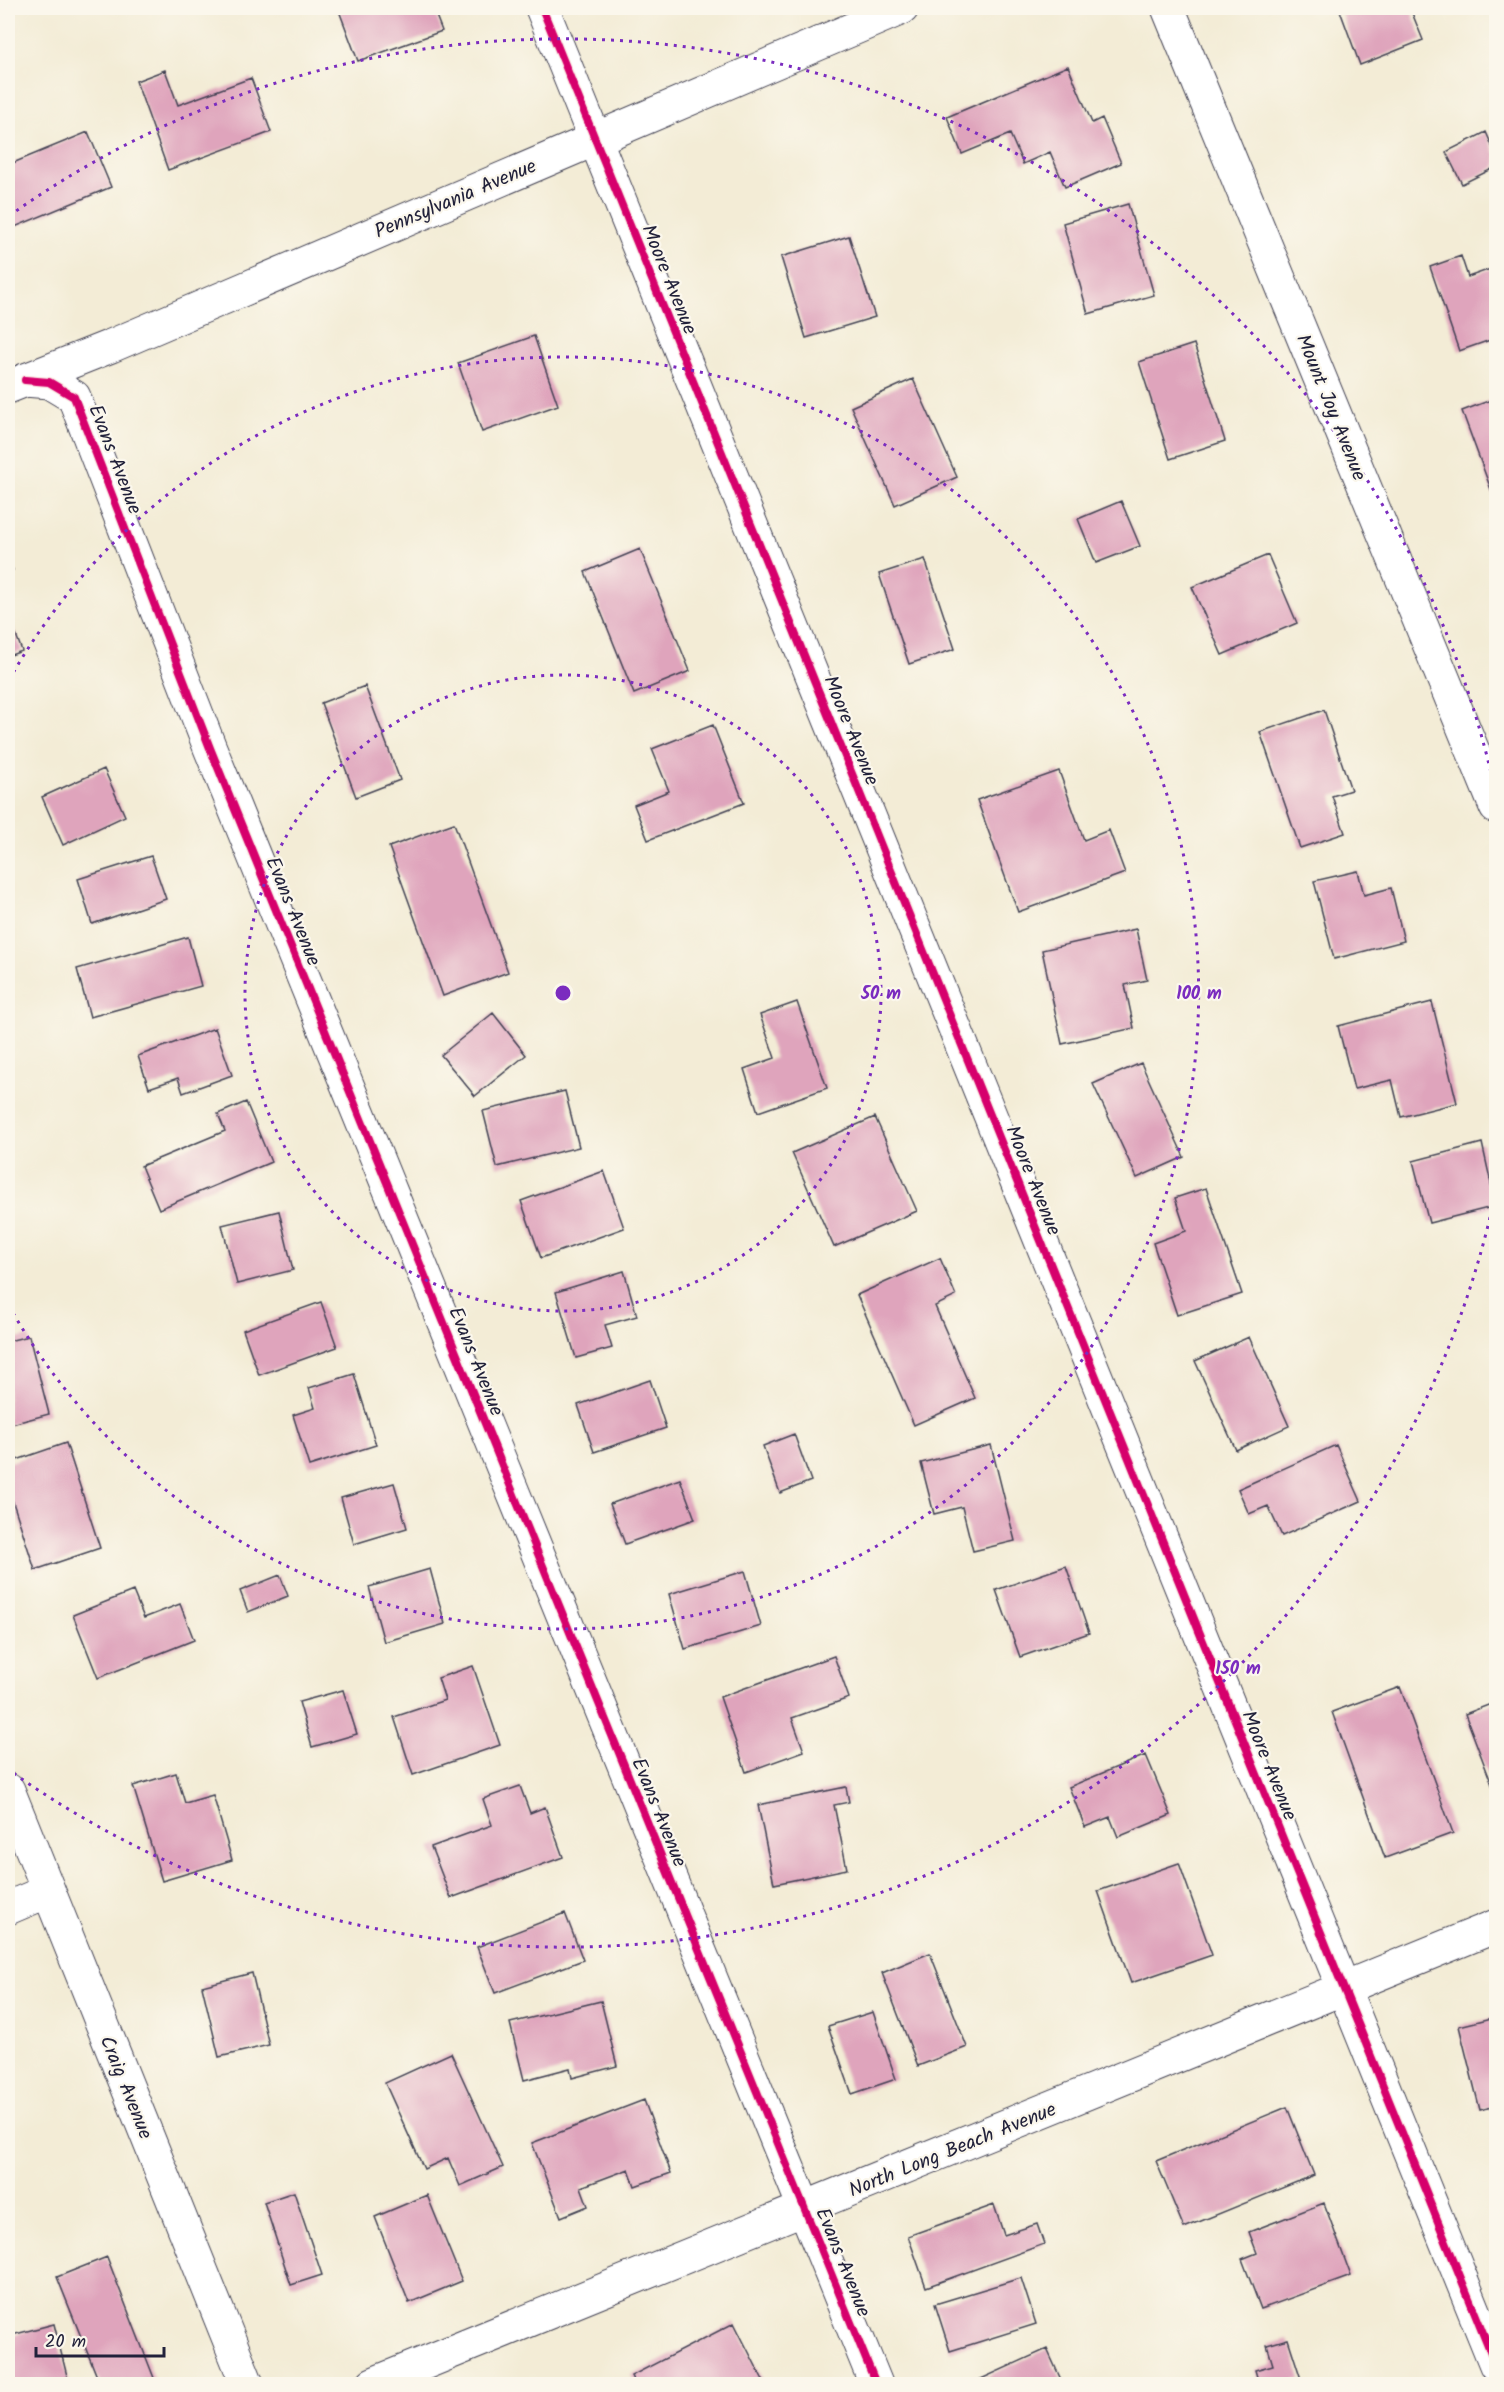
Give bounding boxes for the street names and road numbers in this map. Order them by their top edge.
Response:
street label: Pennsylvania Avenue [370,151,542,248]
street label: Moore Avenue [632,220,705,340]
street label: Mount Joy Avenue [1286,330,1374,486]
street label: Evans Avenue [78,400,150,519]
street label: Moore Avenue [814,671,887,791]
street label: Evans Avenue [256,852,329,971]
street label: Moore Avenue [996,1121,1069,1241]
street label: Evans Avenue [439,1302,512,1421]
street label: Moore Avenue [1232,1706,1305,1826]
street label: Evans Avenue [622,1753,695,1872]
street label: Craig Avenue [90,2031,160,2144]
street label: North Long Beach Avenue [844,2095,1061,2207]
street label: Evans Avenue [806,2203,879,2322]

